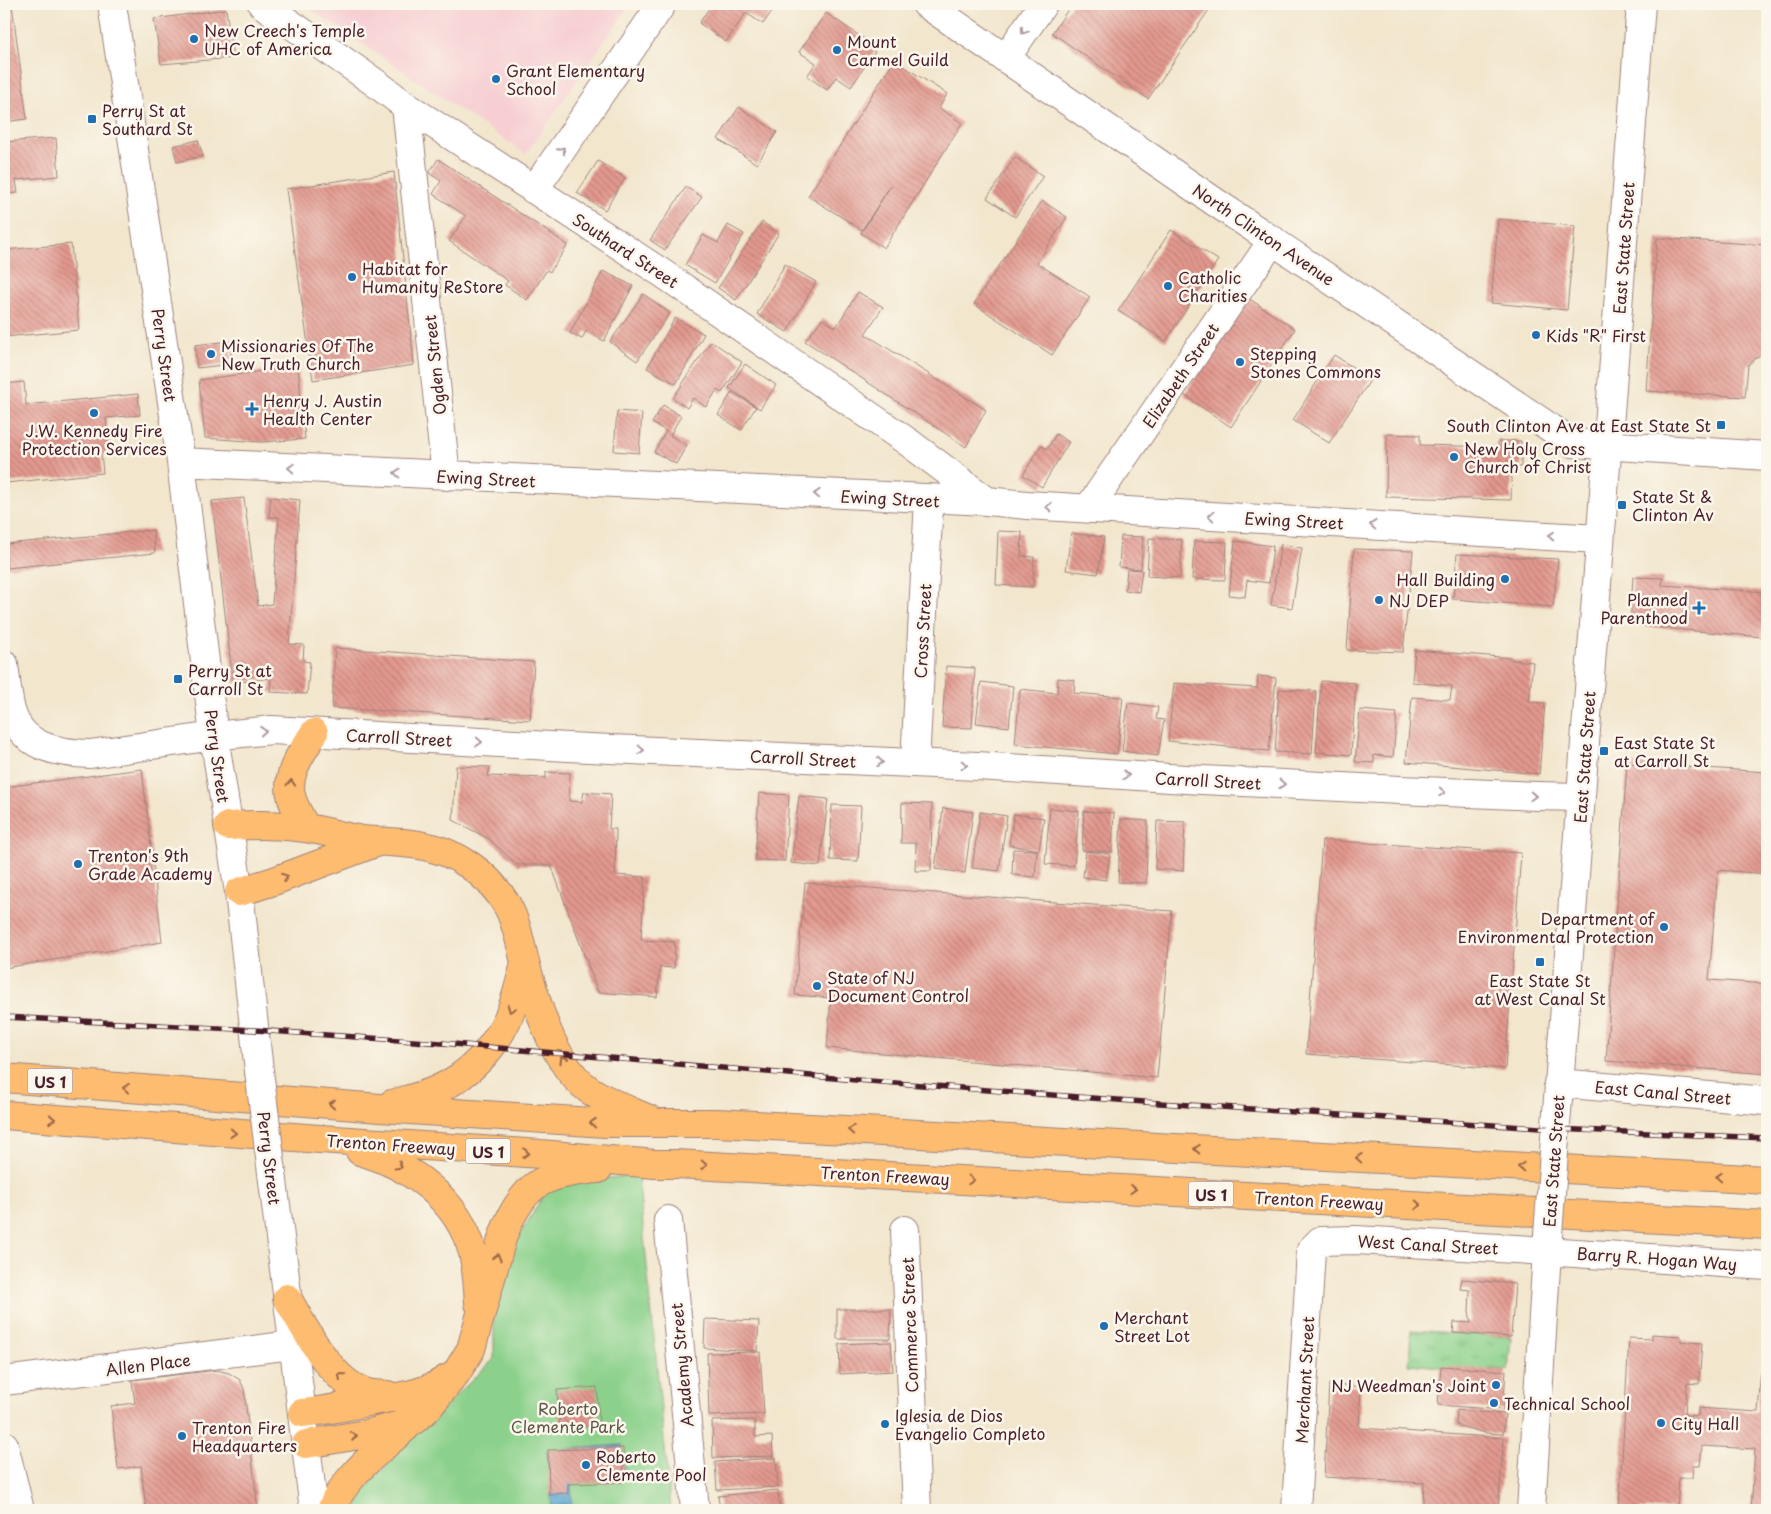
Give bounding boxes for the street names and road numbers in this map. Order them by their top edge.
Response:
street label: North Clinton Avenue [1188,177,1340,291]
street label: East State Street [1606,181,1640,315]
street label: Southard Street [568,207,684,293]
street label: Perry Street [147,307,183,404]
street label: Ogden Street [417,313,451,416]
street label: Elizabeth Street [1136,317,1224,432]
street label: Ewing Street [436,463,537,493]
street label: Ewing Street [840,483,941,513]
street label: Ewing Street [1244,505,1345,535]
street label: Cross Street [908,583,936,679]
street label: East State Street [1567,690,1601,824]
street label: Perry Street [200,708,236,805]
street label: Carroll Street [345,722,453,752]
street label: Carroll Street [749,743,857,773]
street label: Carroll Street [1154,765,1262,795]
road number: US 1 [28,1068,72,1094]
street label: East Canal Street [1594,1074,1733,1110]
street label: East State Street [1536,1094,1570,1228]
street label: Perry Street [252,1110,288,1207]
street label: Trenton Freeway [326,1128,456,1160]
road number: US 1 [466,1138,510,1164]
street label: Trenton Freeway [820,1160,950,1190]
road number: US 1 [1188,1182,1234,1206]
street label: Trenton Freeway [1254,1185,1384,1215]
street label: West Canal Street [1357,1228,1500,1260]
street label: Barry R. Hogan Way [1576,1240,1738,1276]
street label: Commerce Street [895,1256,923,1393]
street label: Academy Street [664,1301,698,1428]
street label: Merchant Street [1289,1315,1319,1444]
street label: Allen Place [104,1347,192,1381]

